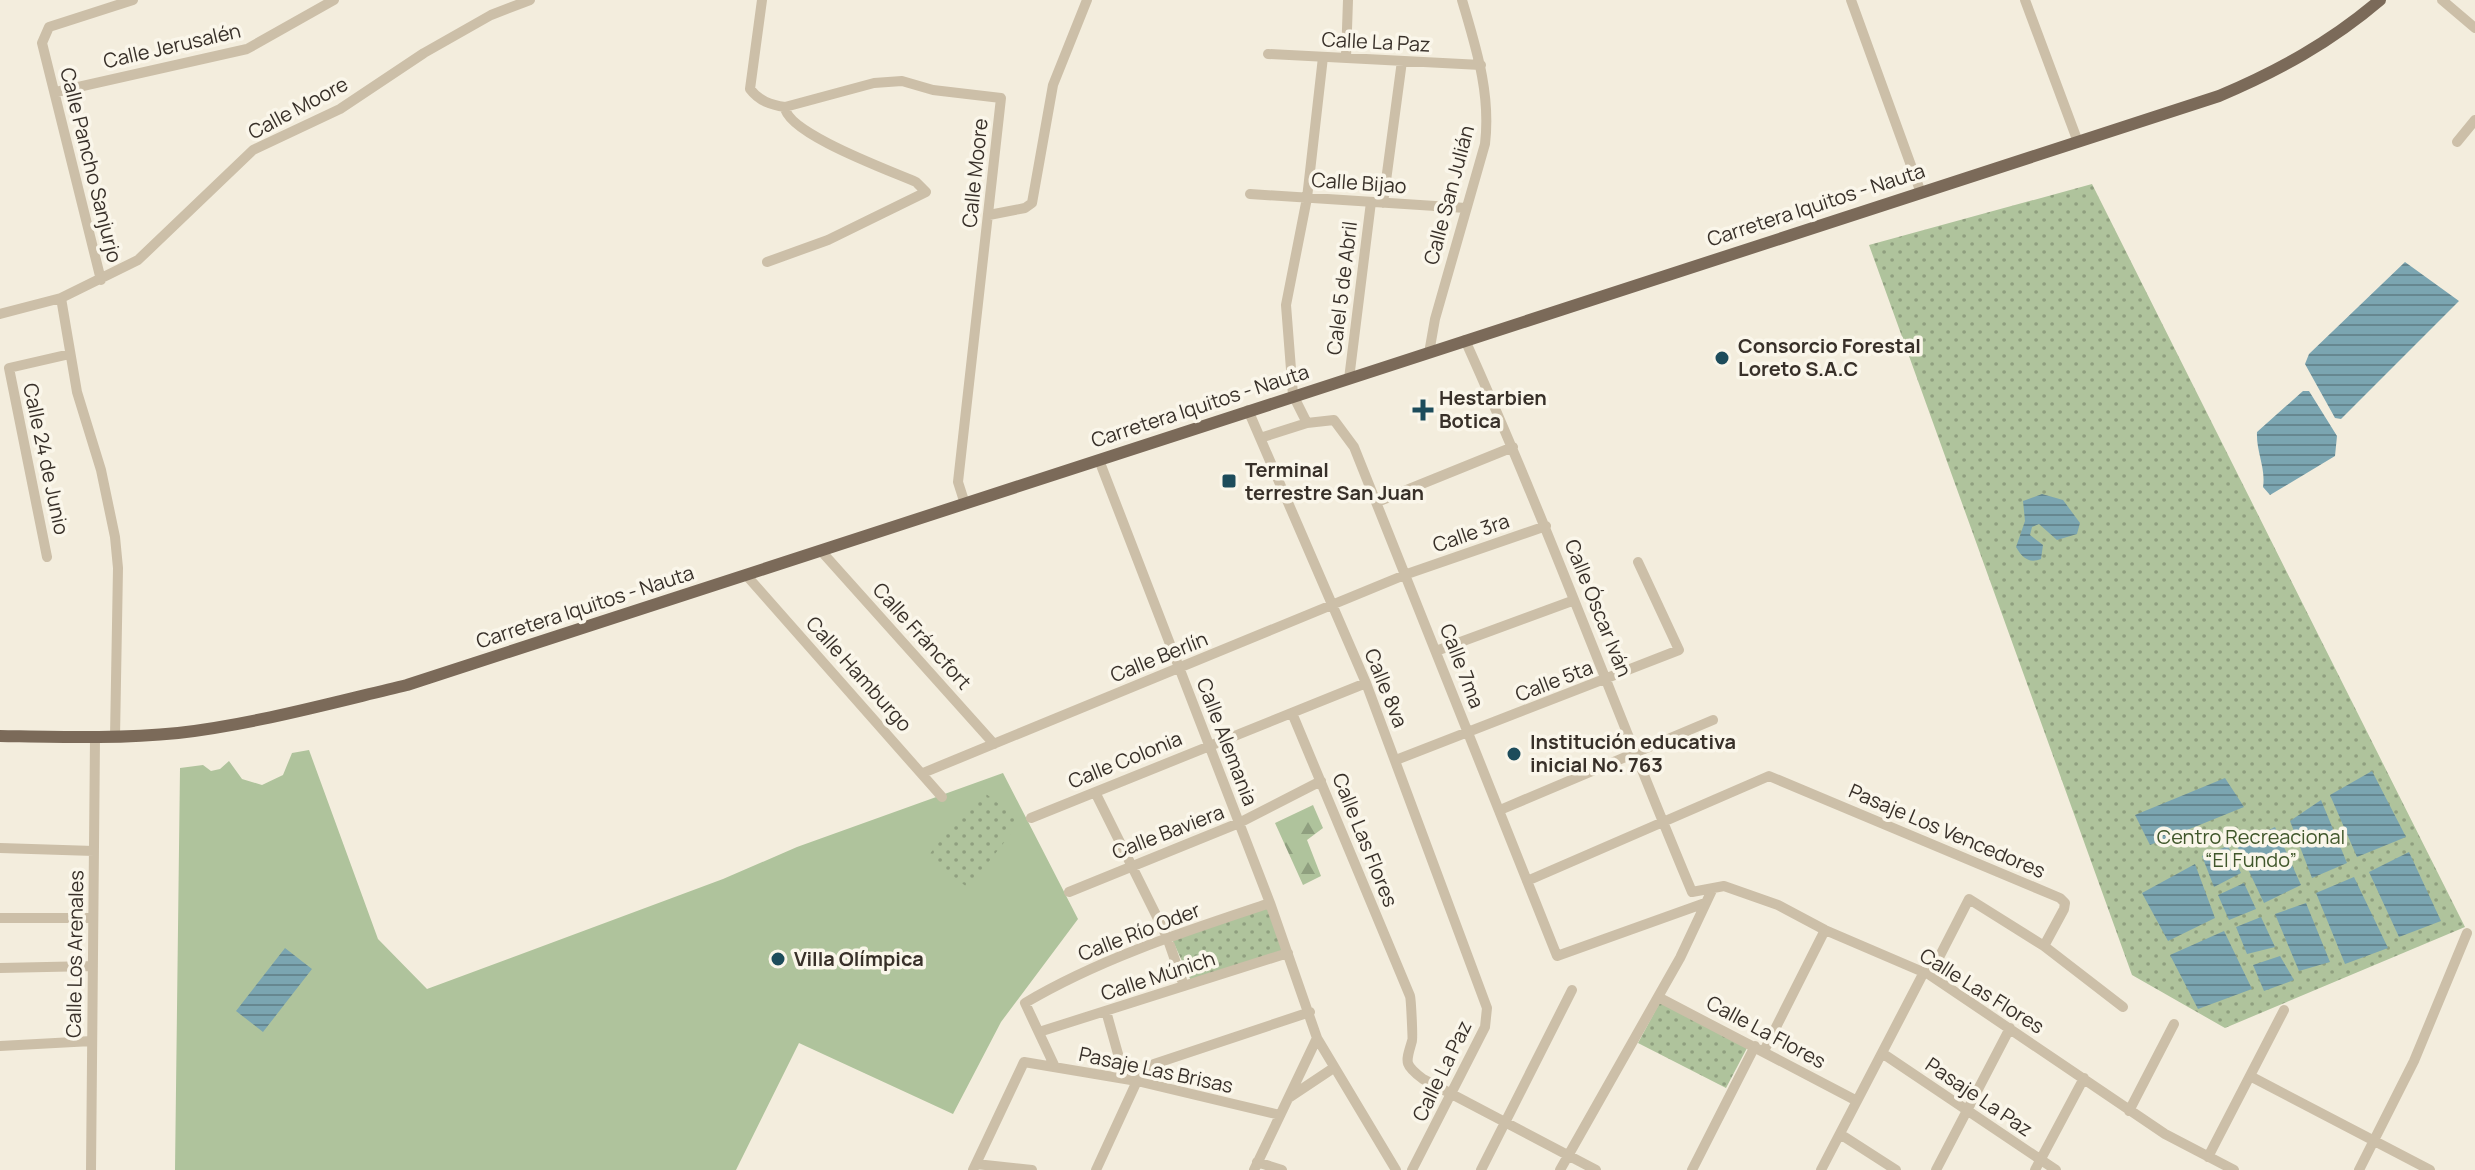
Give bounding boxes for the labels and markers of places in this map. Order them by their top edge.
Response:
place label: Consorcio Forestal Loreto S.A.C [1738,332,1921,382]
marker: Consorcio Forestal Loreto S.A.C [1713,349,1731,367]
place label: Hestarbien Botica [1439,384,1547,434]
marker: Hestarbien Botica [1414,401,1432,419]
place label: Terminal terrestre San Juan [1245,456,1424,506]
marker: Terminal terrestre San Juan [1220,472,1238,490]
place label: Institución educativa inicial No. 763 [1530,728,1736,778]
marker: Institución educativa inicial No. 763 [1505,745,1523,763]
place label: Villa Olímpica [794,945,924,972]
marker: Villa Olímpica [769,950,787,968]

